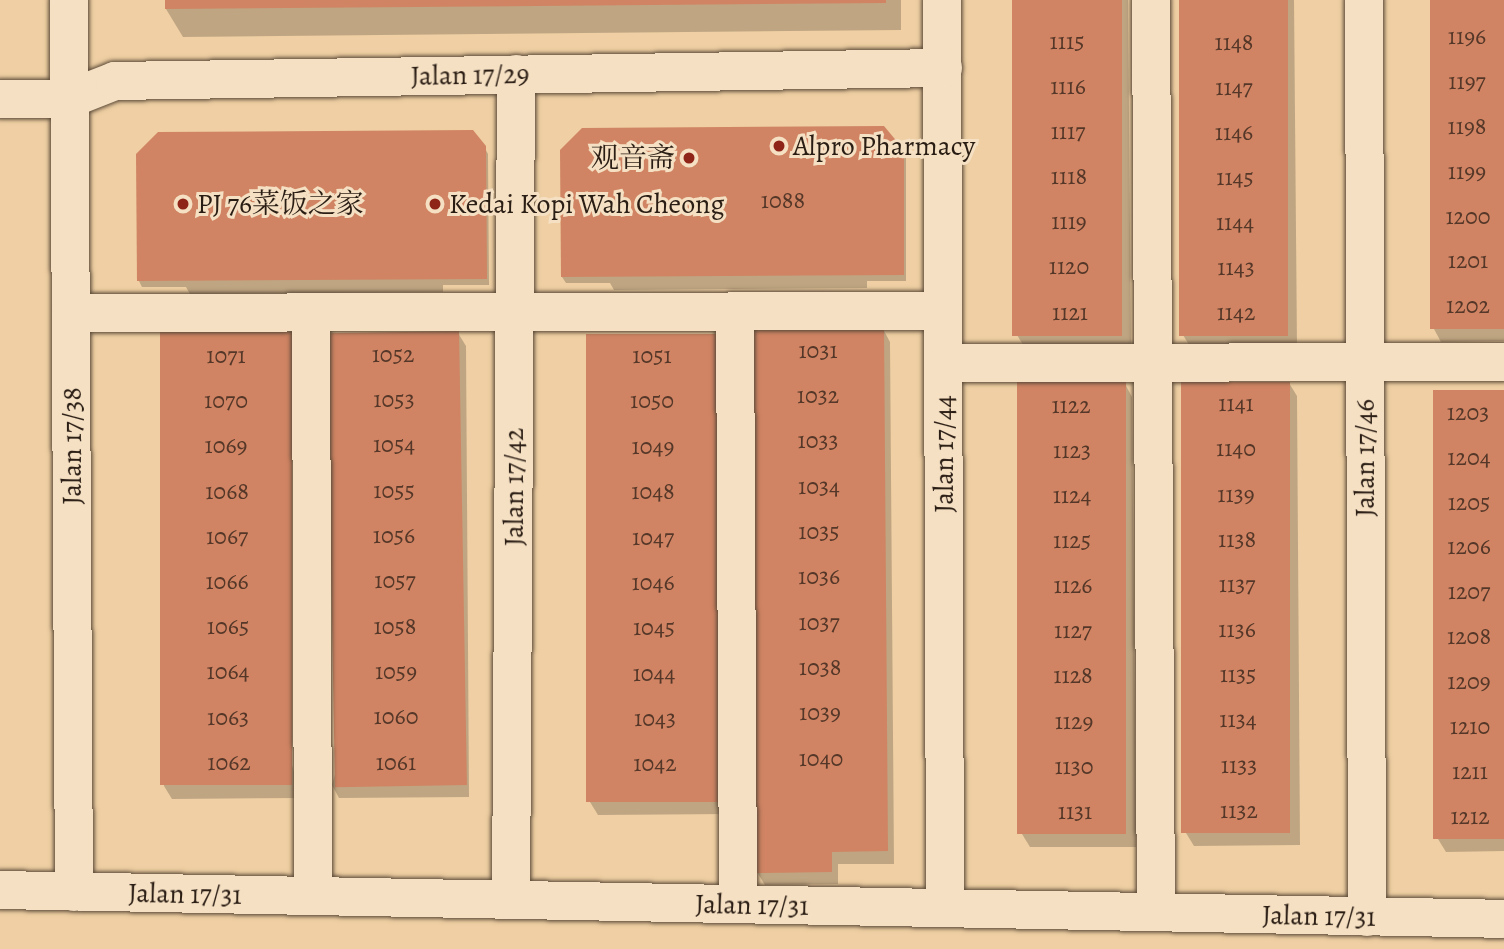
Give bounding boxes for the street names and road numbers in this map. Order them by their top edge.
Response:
street label: Jalan 17/29 [410,57,530,93]
street label: Jalan 17/38 [55,387,89,505]
street label: Jalan 17/44 [927,395,961,513]
street label: Jalan 17/46 [1348,399,1382,517]
street label: Jalan 17/42 [497,428,531,546]
street label: Jalan 17/31 [128,876,242,912]
street label: Jalan 17/31 [695,887,809,923]
street label: Jalan 17/31 [1262,898,1376,934]

